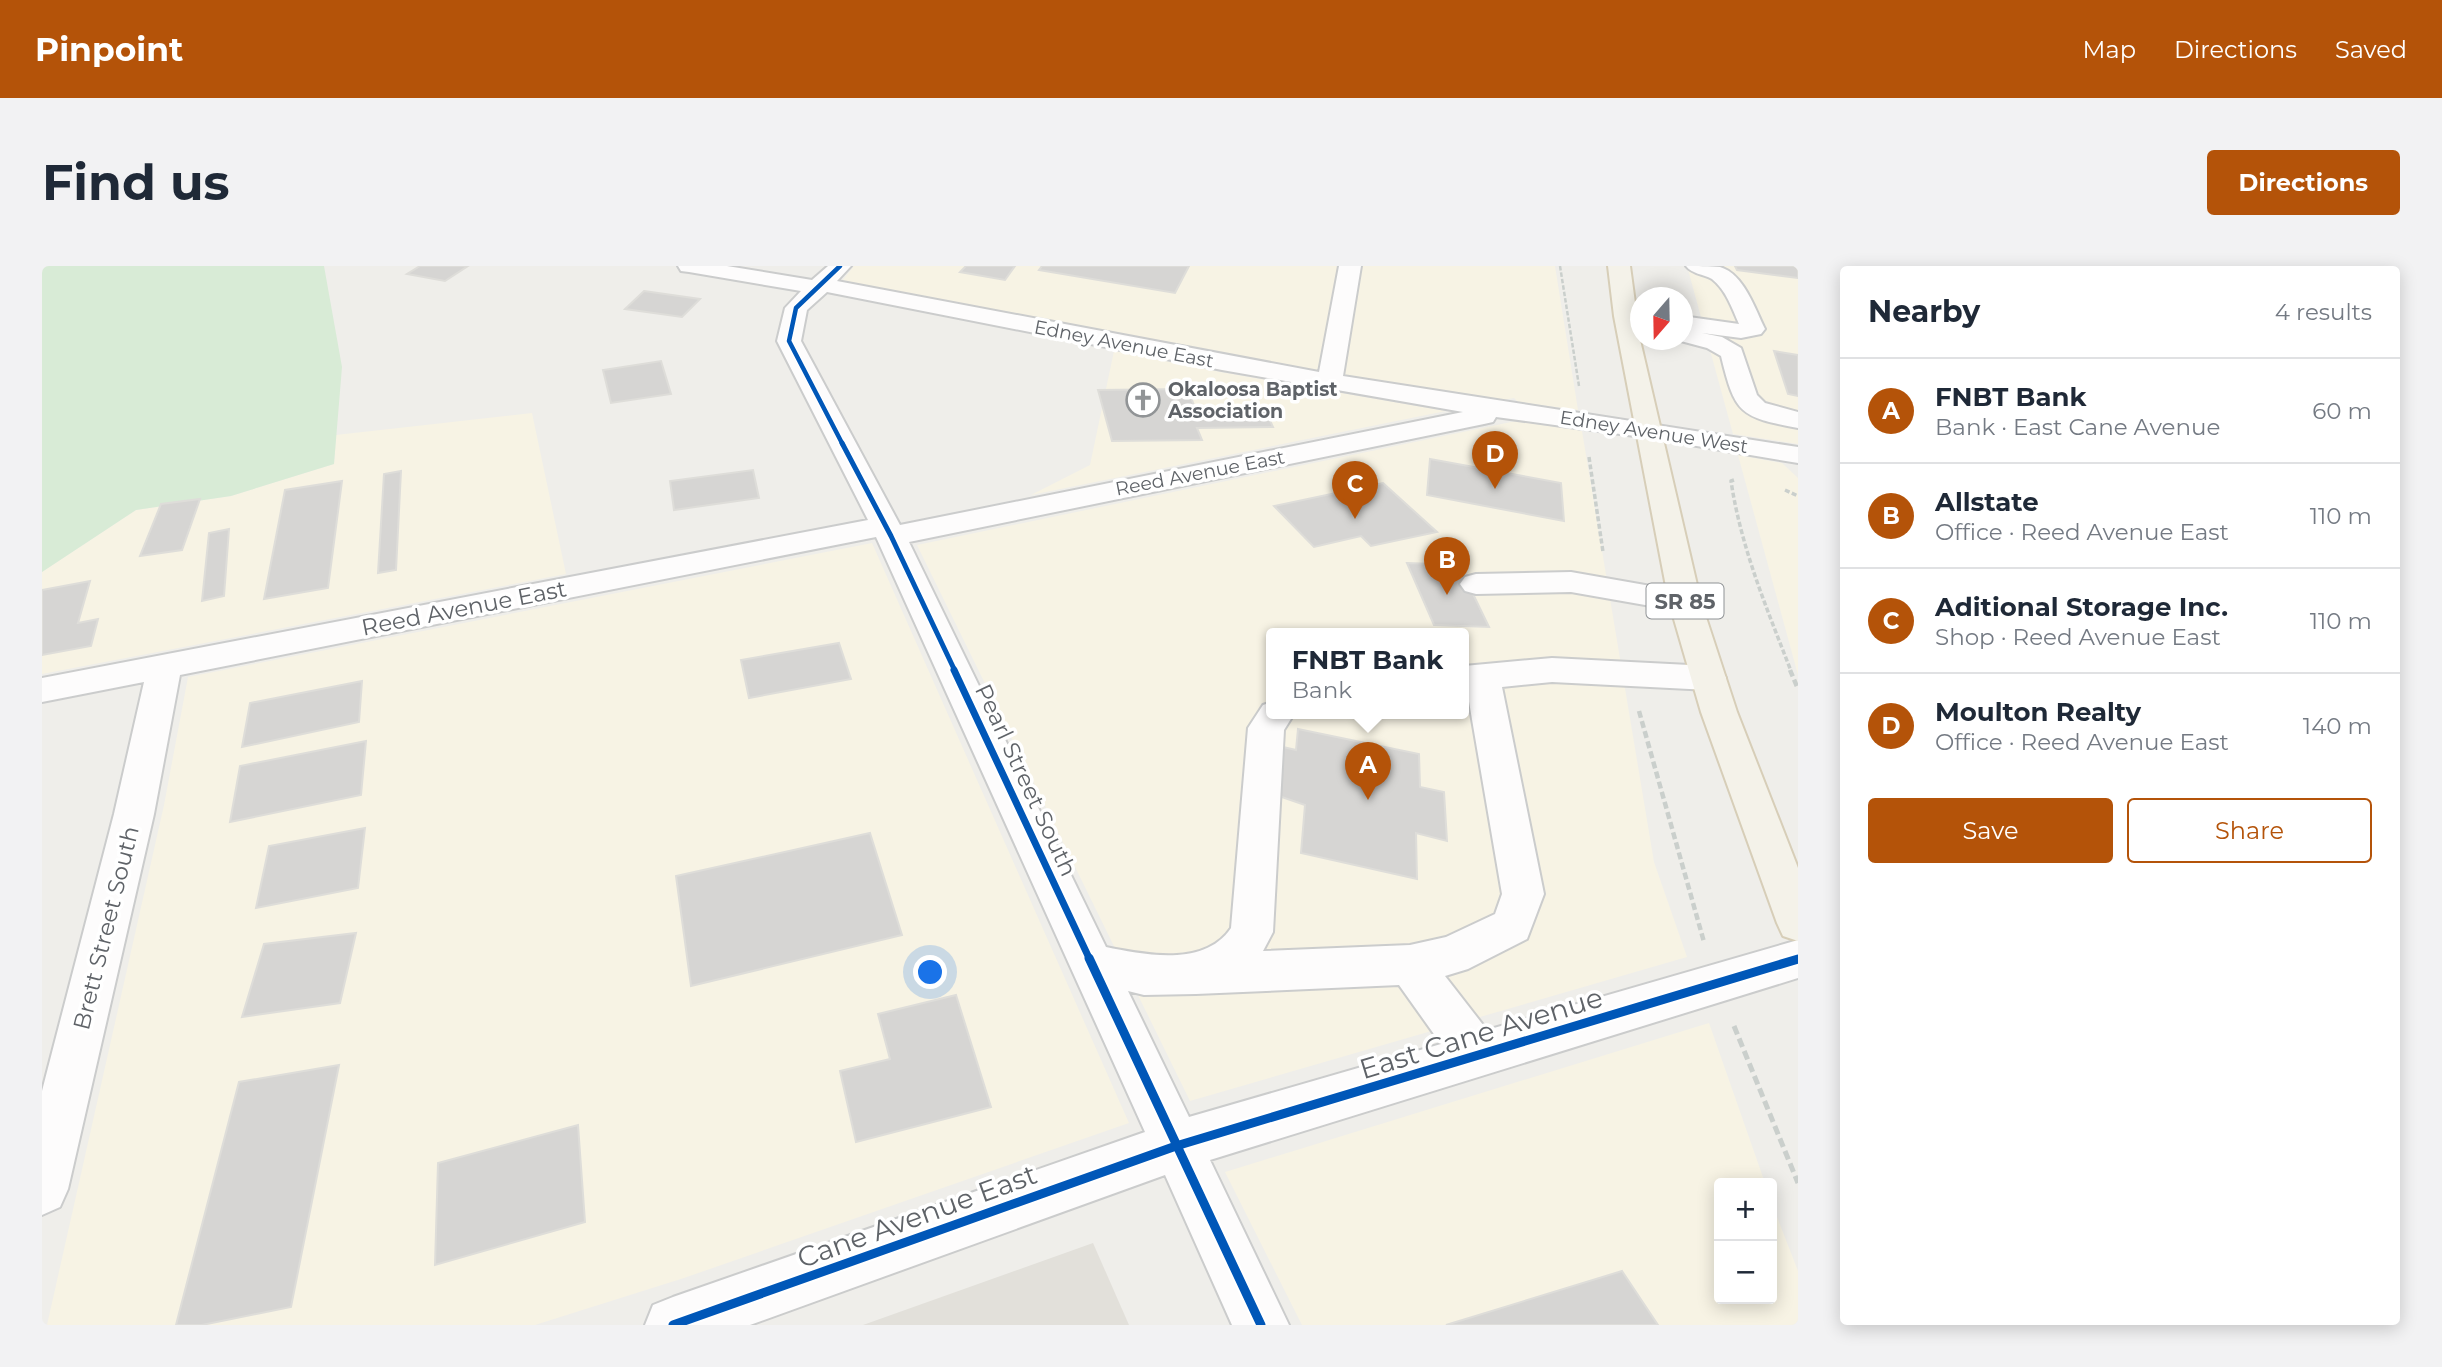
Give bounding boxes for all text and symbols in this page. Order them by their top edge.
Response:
text: Pinpoint [35,29,183,69]
text: Map [2083,35,2136,64]
text: Directions [2174,35,2297,64]
text: Saved [2335,35,2407,64]
button: Directions [2207,150,2400,215]
text: Find us [42,153,230,212]
north arrow [1630,287,1693,350]
text: Nearby [1868,293,1980,330]
text: 4 results [2275,298,2372,326]
street label: Edney Avenue East [1032,315,1216,373]
place label: Okaloosa Baptist Association [1167,378,1338,423]
church icon: Okaloosa Baptist Association [1124,381,1162,419]
text: FNBT Bank [1935,381,2087,413]
text: A [1882,397,1900,425]
text: 60 m [2312,397,2372,425]
street label: Edney Avenue West [1558,406,1750,458]
text: Bank · East Cane Avenue [1935,413,2220,441]
pin: D [1472,431,1518,489]
street label: Reed Avenue East [1113,445,1287,501]
pin: C [1332,461,1378,519]
text: Allstate [1935,486,2039,518]
text: B [1882,502,1900,530]
text: 110 m [2310,502,2372,530]
text: Office · Reed Avenue East [1935,518,2229,546]
pin: B [1424,537,1470,595]
street label: Reed Avenue East [359,574,569,642]
road number: SR 85 [1646,584,1724,618]
text: Aditional Storage Inc. [1935,591,2228,623]
text: C [1883,607,1899,635]
text: 110 m [2310,607,2372,635]
text: Shop · Reed Avenue East [1935,623,2221,651]
popup [1266,628,1469,719]
text: FNBT Bank [1292,644,1443,676]
text: Bank [1292,676,1352,704]
street label: Pearl Street South [969,679,1083,881]
text: Moulton Realty [1935,696,2141,728]
text: D [1882,712,1901,740]
text: 140 m [2303,712,2372,740]
text: Office · Reed Avenue East [1935,728,2229,756]
pin: A [1345,742,1391,800]
button: Save [1868,798,2113,863]
button: Share [2127,798,2372,863]
street label: Brett Street South [67,823,145,1033]
your location [913,955,947,989]
street label: East Cane Avenue [1355,980,1607,1086]
street label: Cane Avenue East [793,1157,1041,1275]
map controls [1714,1178,1777,1304]
button: + [1714,1178,1777,1241]
button: − [1714,1241,1777,1304]

